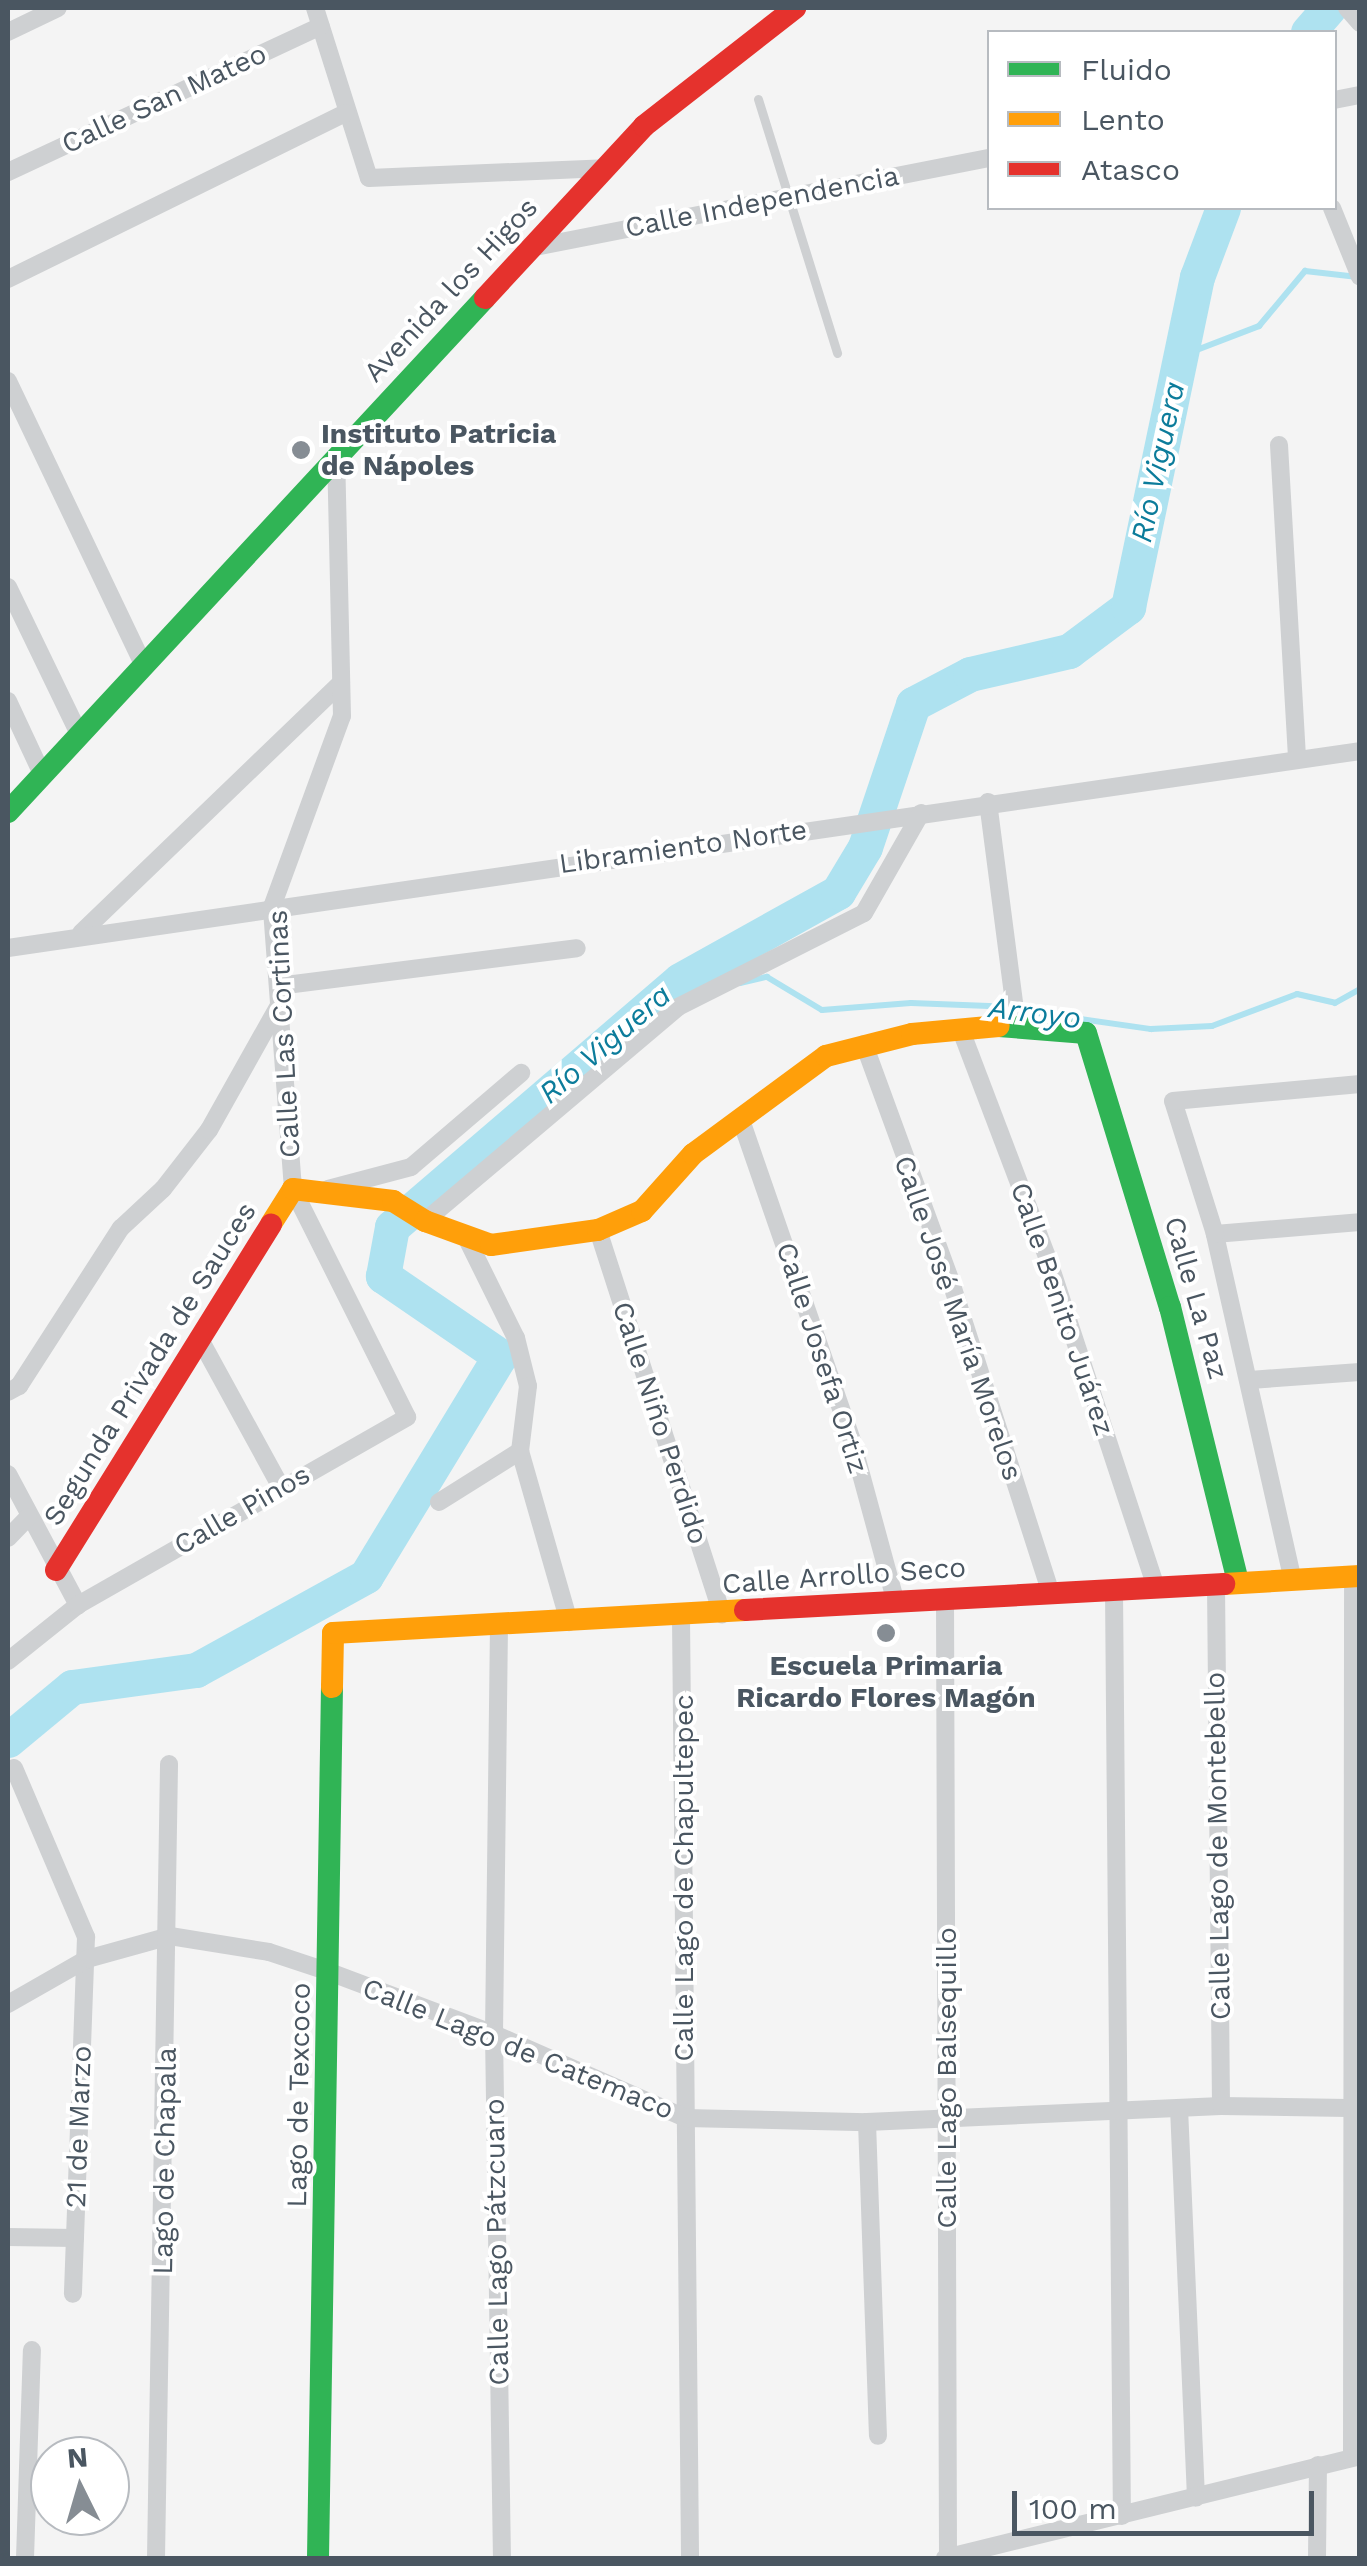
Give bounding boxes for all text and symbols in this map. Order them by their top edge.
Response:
legend [987,30,1337,210]
street label: Calle San Mateo [56,37,272,161]
text: Fluido [1081,52,1172,87]
text: Lento [1081,102,1165,137]
text: Atasco [1081,152,1180,187]
street label: Calle Independencia [622,159,902,245]
street label: Avenida los Higos [357,191,545,389]
water label: Río Viguera [1123,378,1193,546]
place label: Instituto Patricia de Nápoles [321,417,556,483]
marker: Instituto Patricia de Nápoles [290,439,312,461]
street label: Libramiento Norte [557,813,809,881]
street label: Calle Las Cortinas [261,909,307,1159]
water label: Río Viguera [531,977,679,1111]
water label: Arroyo [987,989,1083,1037]
street label: Calle José María Morelos [886,1151,1030,1485]
street label: Calle Benito Juárez [1003,1178,1121,1440]
street label: Segunda Privada de Sauces [36,1196,264,1532]
street label: Calle La Paz [1157,1213,1235,1383]
street label: Calle Josefa Ortiz [769,1238,875,1478]
street label: Calle Niño Perdido [605,1298,715,1548]
street label: Calle Pinos [168,1458,316,1562]
street label: Calle Arrollo Seco [720,1551,968,1601]
marker: Escuela Primaria Ricardo Flores Magón [875,1622,897,1644]
place label: Escuela Primaria Ricardo Flores Magón [736,1649,1036,1715]
street label: Calle Lago de Montebello [1198,1672,1238,2020]
street label: Calle Lago de Chapultepec [667,1694,701,2062]
street label: Calle Lago Balsequillo [930,1927,964,2229]
street label: Calle Lago de Catemaco [358,1971,678,2127]
street label: Lago de Texcoco [280,1982,318,2208]
street label: 21 de Marzo [59,2045,99,2209]
street label: Lago de Chapala [146,2047,184,2275]
street label: Calle Lago Pátzcuaro [478,2098,516,2386]
north arrow [30,2436,130,2536]
text: N [66,2440,89,2475]
scale bar [1017,2471,1320,2533]
text: 100 m [1029,2491,1117,2526]

